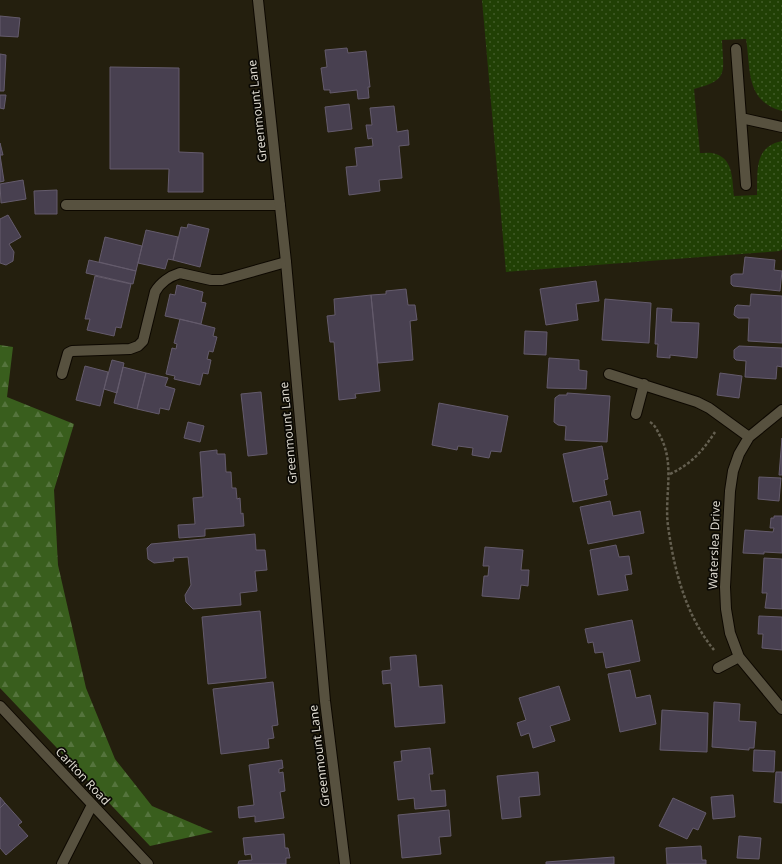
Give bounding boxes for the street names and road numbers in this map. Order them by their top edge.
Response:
street label: Greenmount Lane [243,59,271,163]
street label: Greenmount Lane [275,381,301,485]
street label: Waterslea Drive [704,500,724,590]
street label: Greenmount Lane [304,704,334,808]
street label: Carlton Road [52,743,114,809]

